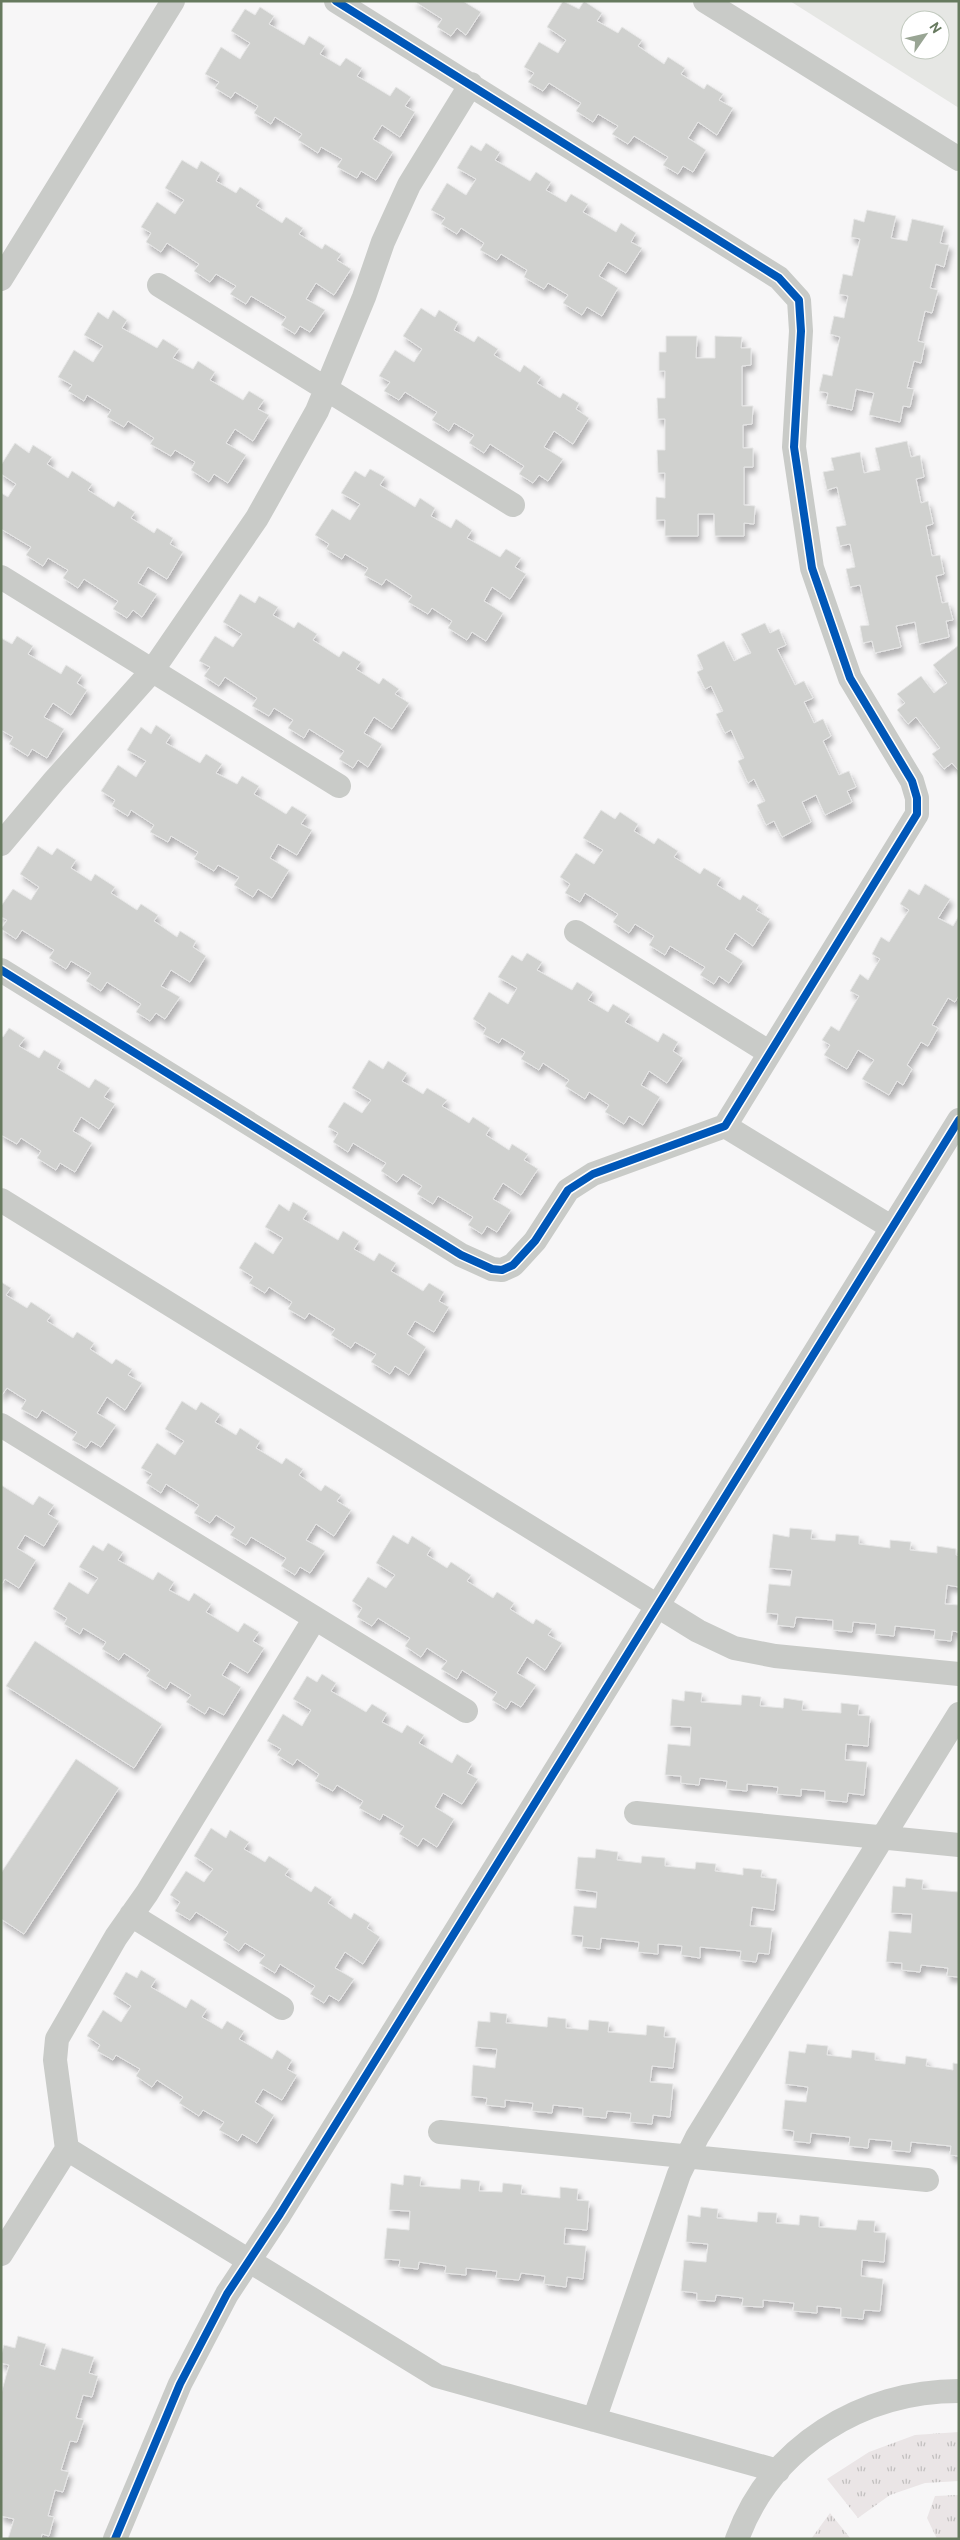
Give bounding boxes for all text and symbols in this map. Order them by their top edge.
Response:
north arrow [900,10,950,60]
text: N [925,20,944,37]

